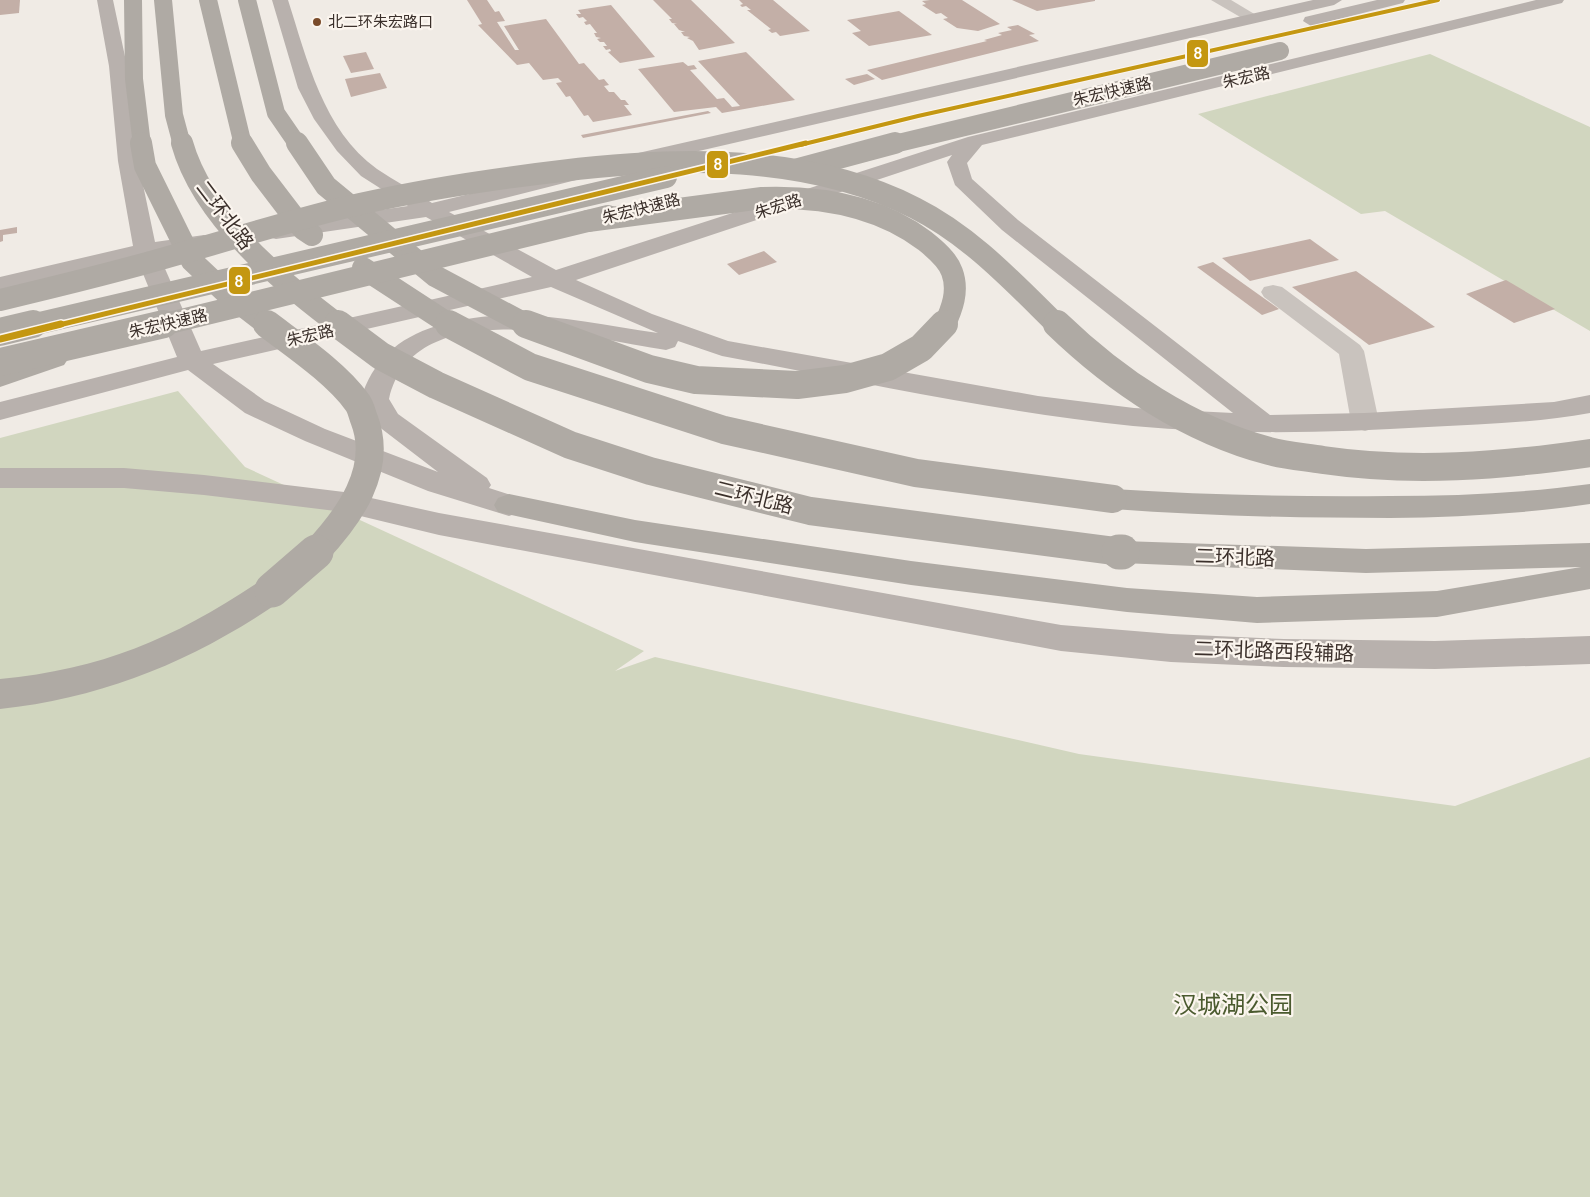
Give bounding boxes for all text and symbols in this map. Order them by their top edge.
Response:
place label: 北二环朱宏路口 [328,12,433,31]
marker: 北二环朱宏路口 [311,16,323,28]
line badge: 8 [1186,39,1209,68]
text: 8 [1194,43,1203,63]
street label: 朱宏路 [1220,62,1272,92]
street label: 朱宏快速路 [1071,72,1153,110]
line badge: 8 [706,150,729,179]
text: 8 [714,154,723,174]
street label: 二环北路 [191,175,259,254]
street label: 朱宏快速路 [600,189,682,227]
street label: 朱宏路 [752,189,804,223]
line badge: 8 [228,266,251,295]
text: 8 [235,271,244,291]
street label: 朱宏快速路 [127,304,209,342]
street label: 朱宏路 [284,320,336,350]
street label: 二环北路 [712,475,796,518]
street label: 二环北路 [1195,543,1275,570]
street label: 二环北路西段辅路 [1194,635,1354,666]
park label: 汉城湖公园 [1173,989,1293,1019]

